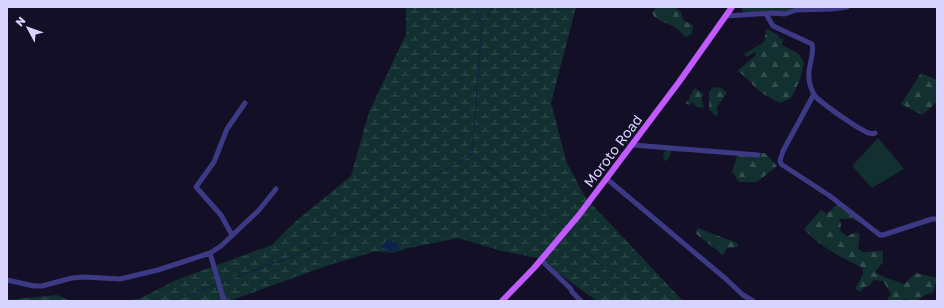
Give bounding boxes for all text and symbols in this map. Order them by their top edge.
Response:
north arrow [8,8,48,48]
text: N [12,14,28,29]
street label: Moroto Road [580,111,645,190]

